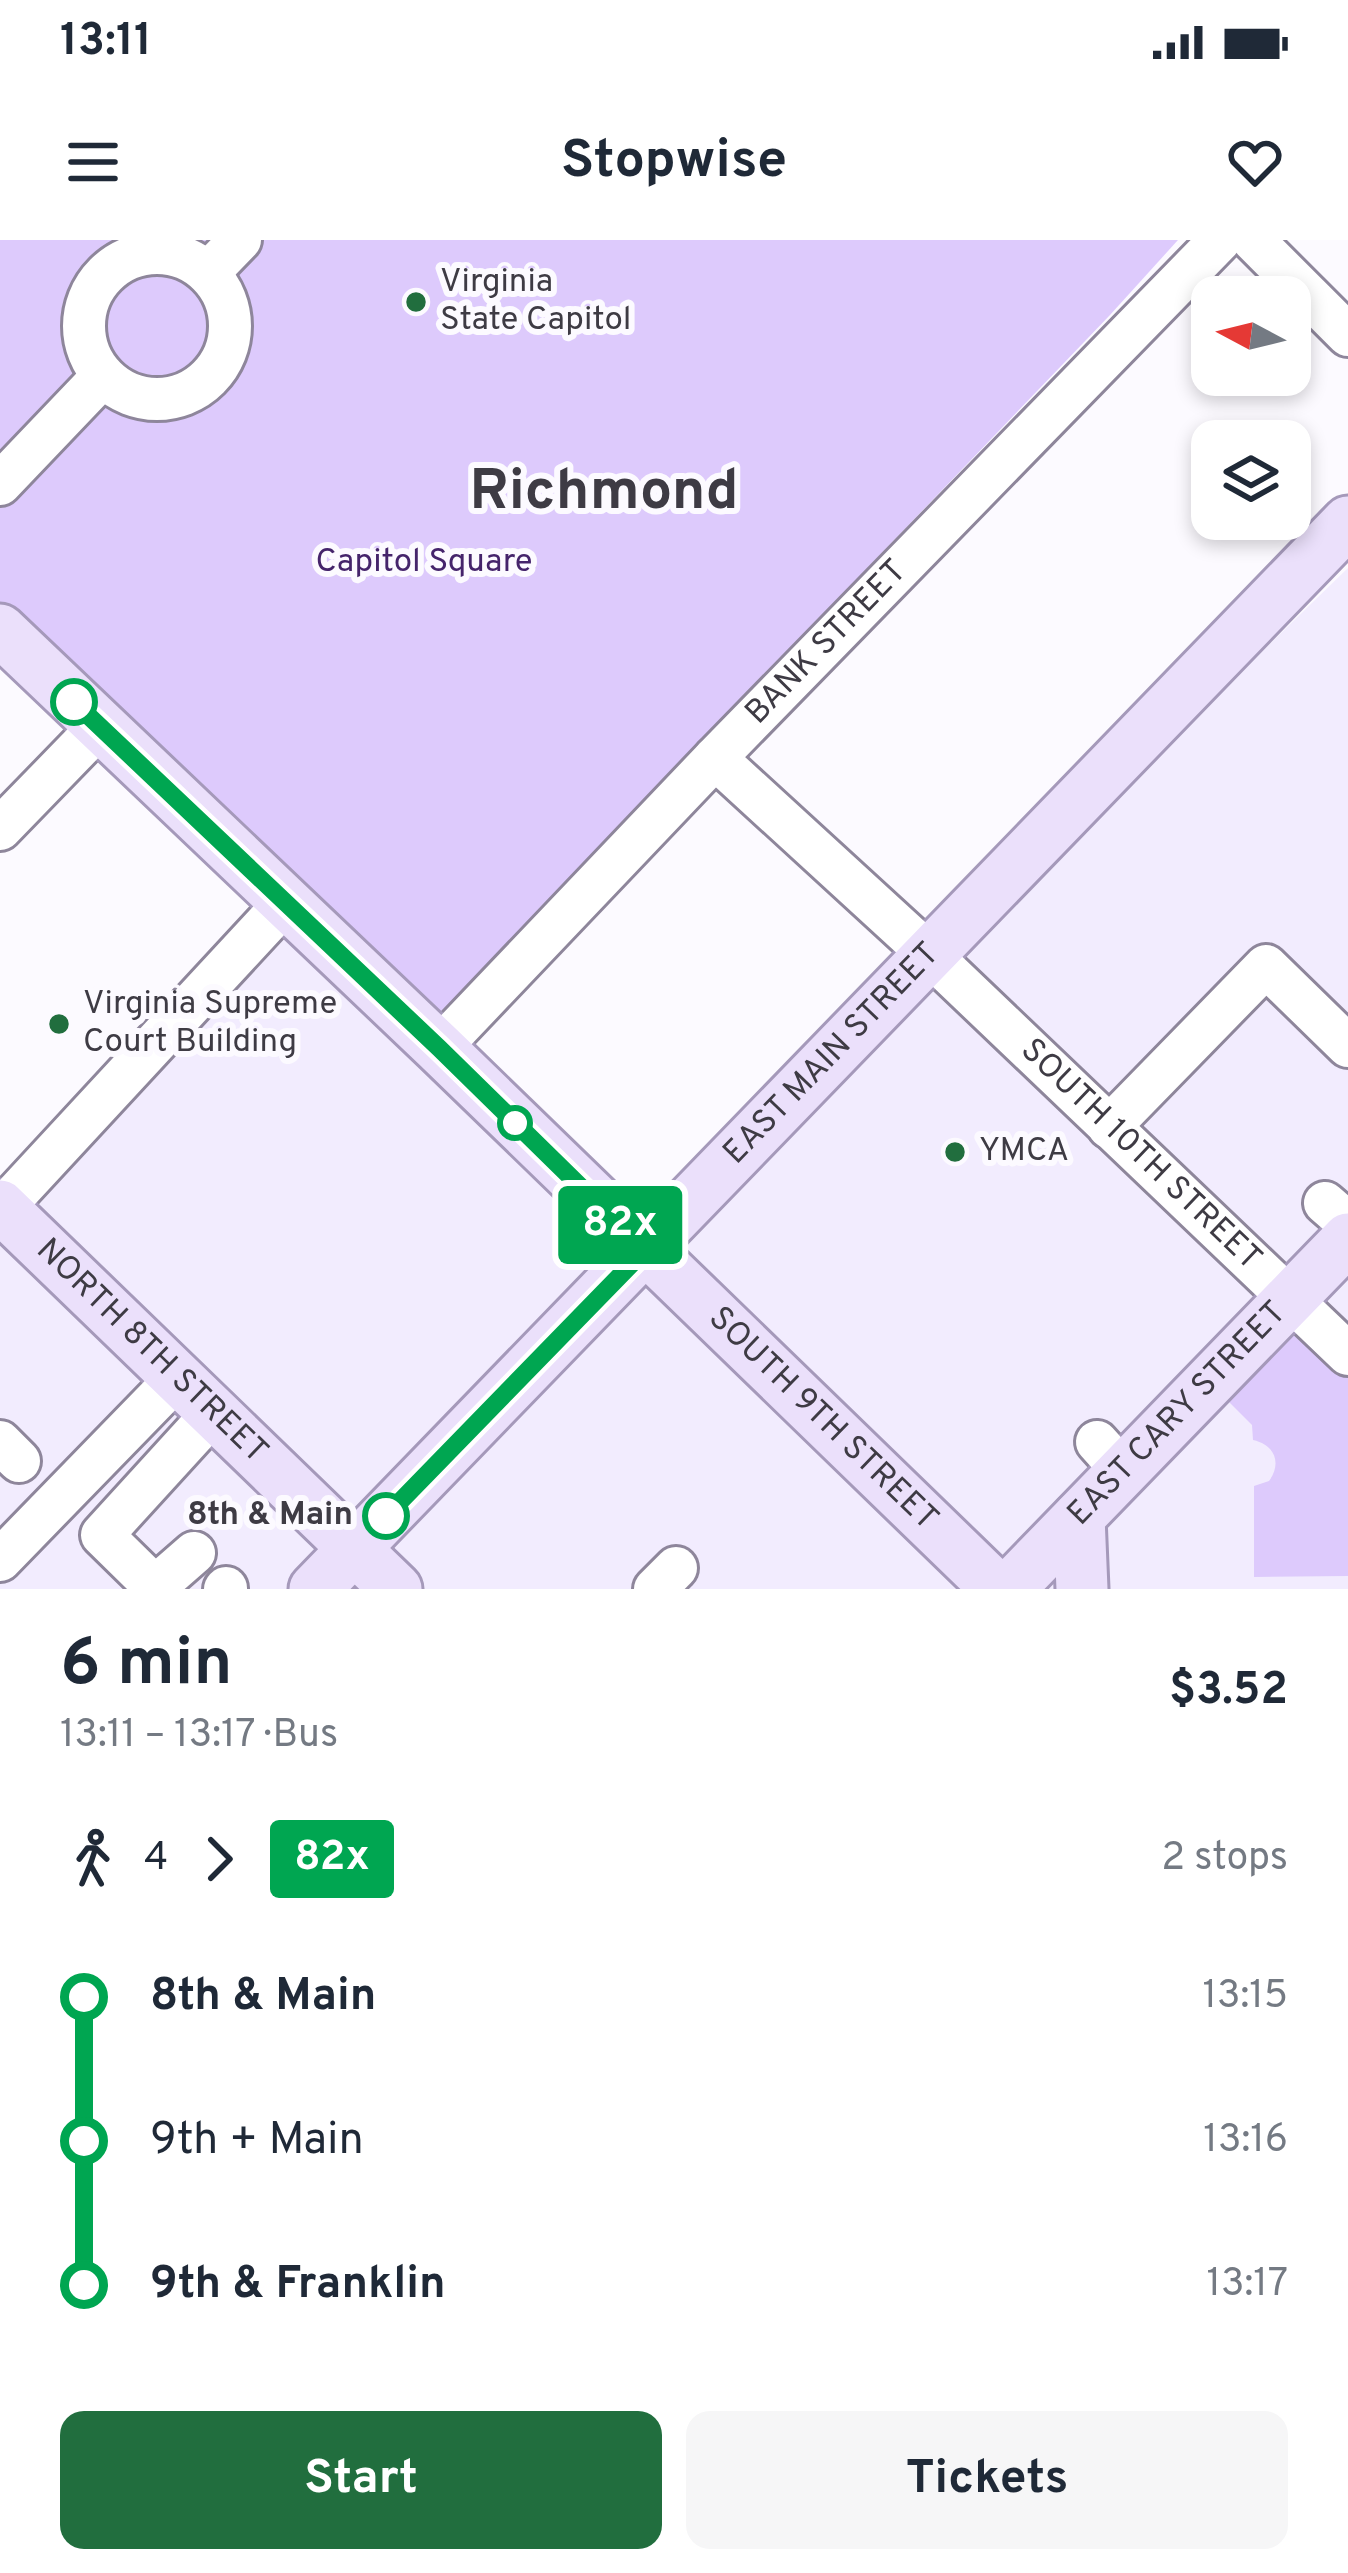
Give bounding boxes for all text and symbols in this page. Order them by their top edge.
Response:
text: 13:11 [60,14,152,71]
text: Stopwise [561,128,787,197]
icon: menu [60,129,126,195]
icon: heart [1222,129,1288,195]
place label: Virginia State Capitol [440,262,631,342]
north arrow [1191,276,1311,396]
map controls [1191,276,1311,540]
marker: Virginia State Capitol [403,289,429,315]
button: layers [1191,420,1311,540]
district label: Richmond [469,458,739,530]
park label: Capitol Square [315,542,533,584]
street label: BANK STREET [737,552,917,734]
unlabelled marker [52,680,96,724]
street label: EAST MAIN STREET [715,935,950,1174]
place label: Virginia Supreme Court Building [83,984,337,1064]
marker: Virginia Supreme Court Building [46,1011,72,1037]
street label: SOUTH 10TH STREET [1011,1031,1270,1280]
unlabelled marker [499,1107,531,1139]
place label: YMCA [979,1131,1069,1173]
marker: YMCA [942,1139,968,1165]
line badge: 82x [551,1186,689,1264]
text: 82x [582,1198,658,1251]
street label: NORTH 8TH STREET [26,1230,276,1474]
street label: EAST CARY STREET [1060,1293,1296,1536]
street label: SOUTH 9TH STREET [698,1299,946,1541]
marker: 8th & Main [364,1494,408,1538]
place label: 8th & Main [187,1495,353,1537]
text: 6 min [60,1625,233,1708]
text: $3.52 [1169,1663,1288,1720]
text: 13:11 – 13:17 · Bus [60,1712,338,1761]
icon: walk [60,1826,126,1892]
icon: forward [186,1826,252,1892]
text: 82x [294,1832,370,1885]
text: 4 [144,1835,168,1884]
text: 2 stops [1161,1835,1288,1884]
text: 8th & Main [150,1969,376,2026]
text: 13:15 [1202,1973,1288,2022]
text: 9th + Main [150,2113,364,2170]
text: 13:16 [1203,2117,1288,2166]
text: 9th & Franklin [150,2257,446,2314]
text: 13:17 [1206,2261,1288,2310]
button: Start [60,2411,662,2549]
button: Tickets [686,2411,1288,2549]

